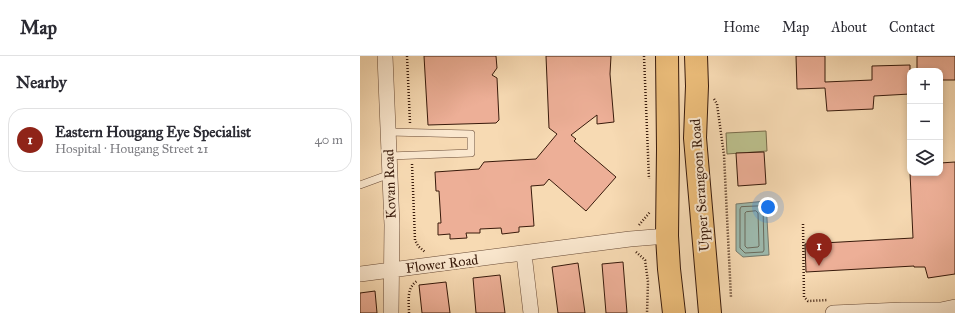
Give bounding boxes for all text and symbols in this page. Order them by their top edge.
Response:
text: Map [20,16,57,39]
text: Home [723,19,760,36]
text: Map [782,19,809,36]
text: About [831,19,867,36]
text: Contact [889,19,935,36]
map controls [907,68,943,176]
button: + [907,68,943,104]
text: Nearby [16,72,67,93]
button: − [907,104,943,140]
street label: Upper Serangoon Road [687,118,713,252]
text: Eastern Hougang Eye Specialist [55,123,251,141]
text: 1 [27,132,33,148]
text: 40 m [314,132,343,148]
button: layers [907,140,943,176]
text: Hospital · Hougang Street 21 [55,141,208,157]
street label: Kovan Road [380,149,400,219]
your location [758,197,778,217]
pin: 1 [806,233,832,266]
street label: Flower Road [405,251,479,277]

